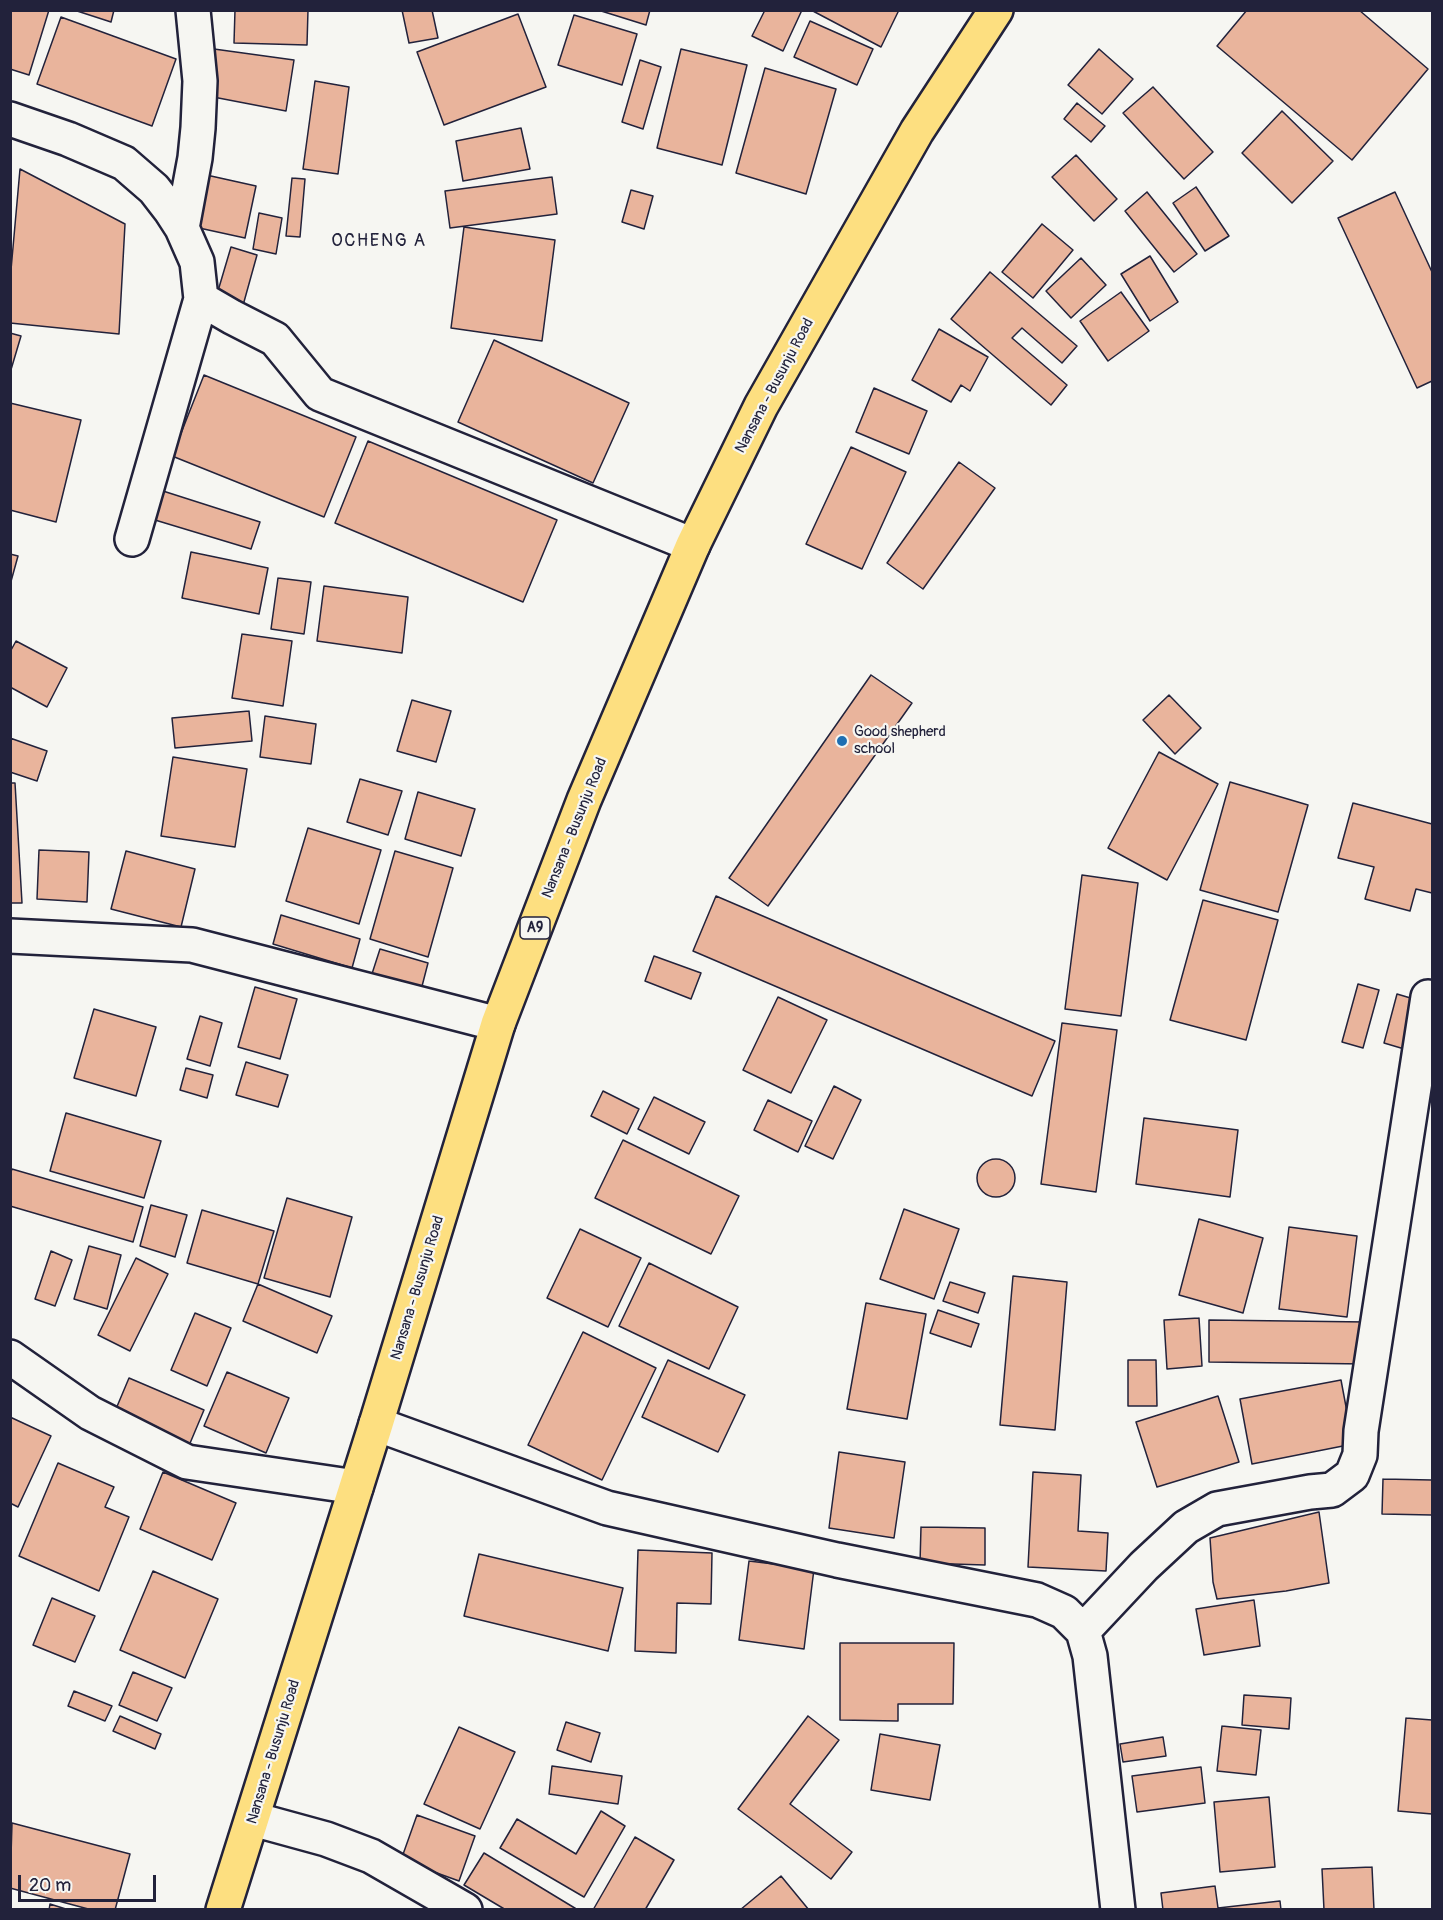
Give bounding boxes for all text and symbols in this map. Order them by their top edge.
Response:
district label: OCHENG A [331,230,427,252]
street label: Nansana - Busunju Road [732,316,818,456]
place label: Good shepherd school [854,723,946,758]
marker: Good shepherd school [835,734,849,748]
street label: Nansana - Busunju Road [539,755,611,901]
road number: A9 [520,917,550,939]
street label: Nansana - Busunju Road [387,1214,449,1362]
street label: Nansana - Busunju Road [243,1678,305,1826]
scale bar [21,1863,159,1901]
text: 20 m [29,1874,71,1897]

